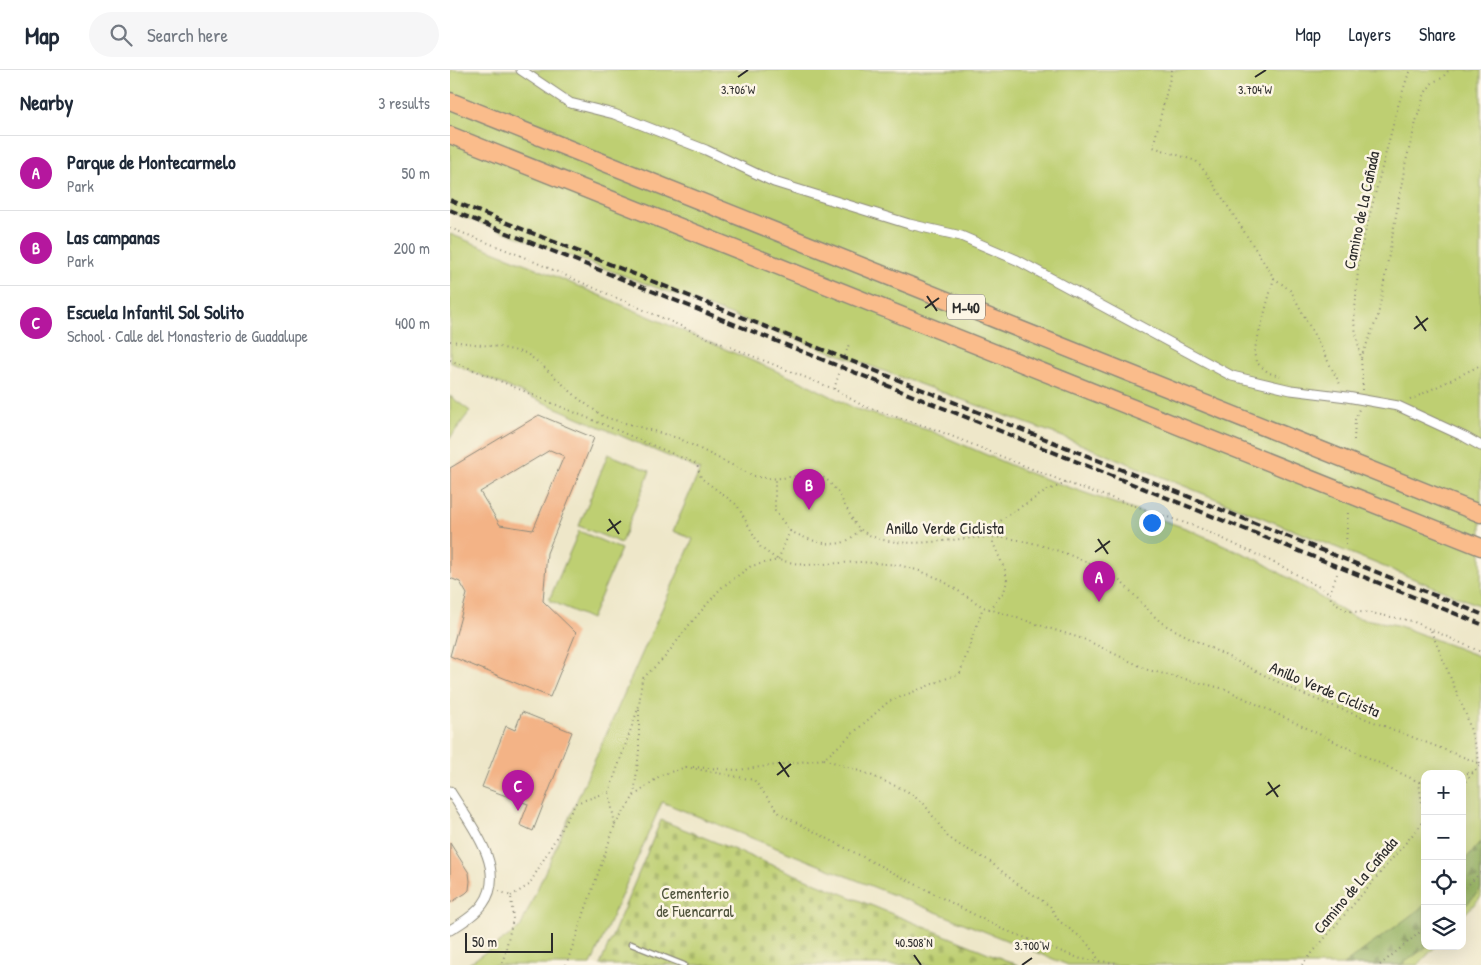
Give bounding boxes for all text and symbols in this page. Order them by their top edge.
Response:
search box [89,12,439,57]
text: Map [25,19,59,51]
icon: search [107,21,135,49]
text: Search here [147,22,228,48]
text: Map [1295,22,1321,47]
text: Layers [1349,22,1391,47]
text: Share [1419,22,1456,47]
text: 3.706°W [721,81,756,98]
text: 3.704°W [1238,81,1273,98]
text: Nearby [20,88,73,117]
text: 3 results [378,92,430,114]
text: Parque de Montecarmelo [67,149,236,175]
street label: Camino de La Cañada [1338,149,1384,271]
text: A [32,162,40,184]
text: 50 m [402,162,430,184]
text: Park [67,175,94,197]
text: Las campanas [67,224,160,250]
text: B [32,237,40,259]
text: 200 m [394,237,430,259]
text: Park [67,250,94,272]
road number: M-40 [947,294,985,320]
text: Escuela Infantil Sol Solito [67,299,244,325]
text: C [32,312,40,334]
text: 400 m [395,312,430,334]
text: School · Calle del Monasterio de Guadalupe [67,325,308,347]
pin: B [793,469,825,510]
your location [1139,510,1165,536]
street label: Anillo Verde Ciclista [886,517,1004,539]
pin: A [1083,561,1115,602]
street label: Anillo Verde Ciclista [1266,656,1384,722]
pin: C [502,770,534,811]
map controls [1421,770,1466,950]
button: + [1421,770,1466,815]
button: − [1421,815,1466,860]
street label: Camino de La Cañada [1308,832,1402,938]
button: locate [1421,860,1466,905]
park label: Cementerio de Fuencarral [656,882,735,922]
button: layers [1421,905,1466,950]
scale bar [465,930,552,953]
text: 50 m [472,932,497,951]
text: 40.508°N [895,934,933,951]
text: 3.700°W [1015,937,1050,954]

